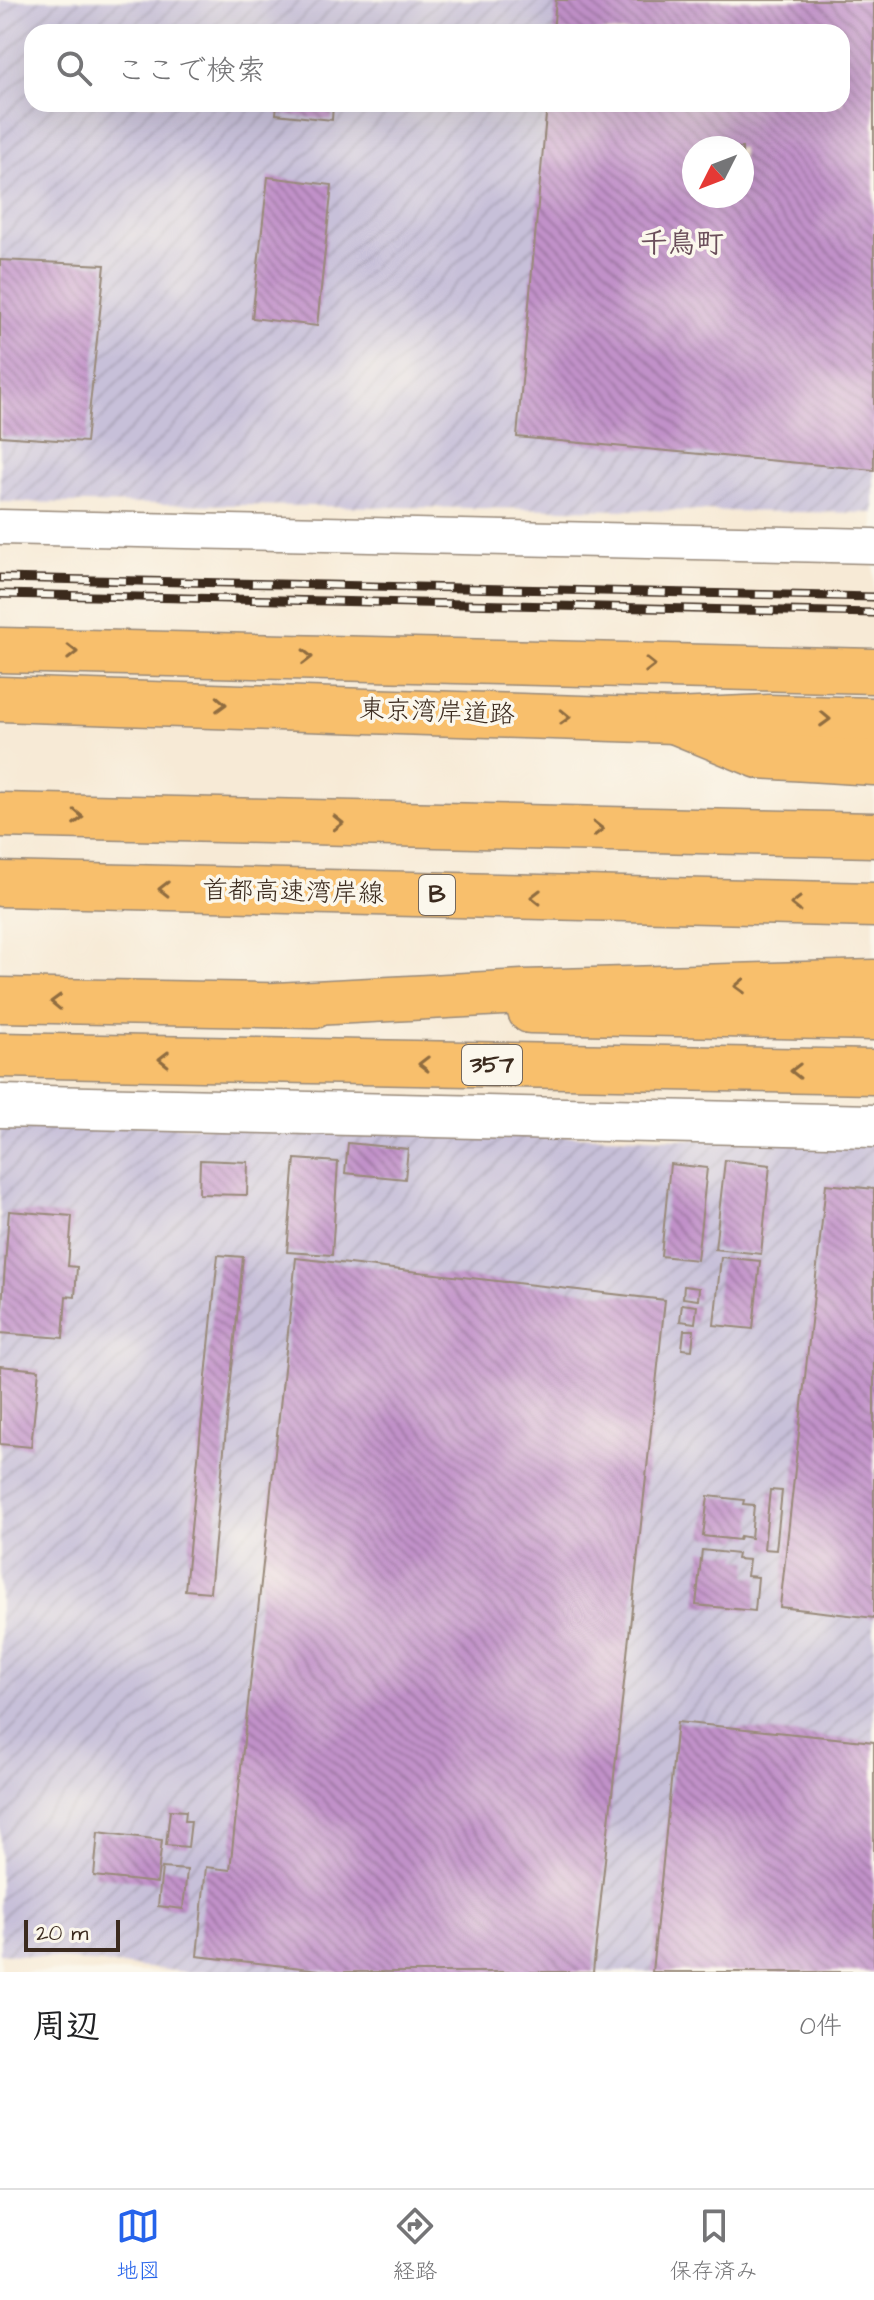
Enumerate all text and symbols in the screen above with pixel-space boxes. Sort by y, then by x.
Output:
search box [24,24,850,112]
icon: search [52,46,96,90]
text: ここで検索 [116,50,266,92]
north arrow [682,136,754,208]
district label: 千鳥町 [640,224,724,263]
one-way arrow [66,643,79,660]
one-way arrow [301,648,314,666]
one-way arrow [644,657,657,674]
street label: 東京湾岸道路 [358,691,516,733]
one-way arrow [215,696,228,713]
one-way arrow [559,709,572,726]
one-way arrow [819,710,832,727]
one-way arrow [72,809,85,826]
one-way arrow [332,814,345,832]
one-way arrow [592,820,605,837]
street label: 首都高速湾岸線 [202,872,384,912]
road number: B [419,875,455,915]
one-way arrow [157,880,170,897]
one-way arrow [529,889,542,906]
one-way arrow [789,895,802,912]
one-way arrow [733,977,746,994]
one-way arrow [49,993,62,1010]
road number: 357 [462,1045,522,1085]
one-way arrow [157,1050,170,1068]
one-way arrow [417,1055,430,1072]
one-way arrow [789,1062,802,1079]
scale bar [24,1916,120,1952]
text: 20 m [36,1918,88,1949]
text: 周辺 [32,2003,100,2051]
text: 0件 [800,2008,842,2044]
tab: 地図 [116,2204,160,2287]
tab: 経路 [393,2204,437,2287]
tab: 保存済み [670,2204,758,2287]

